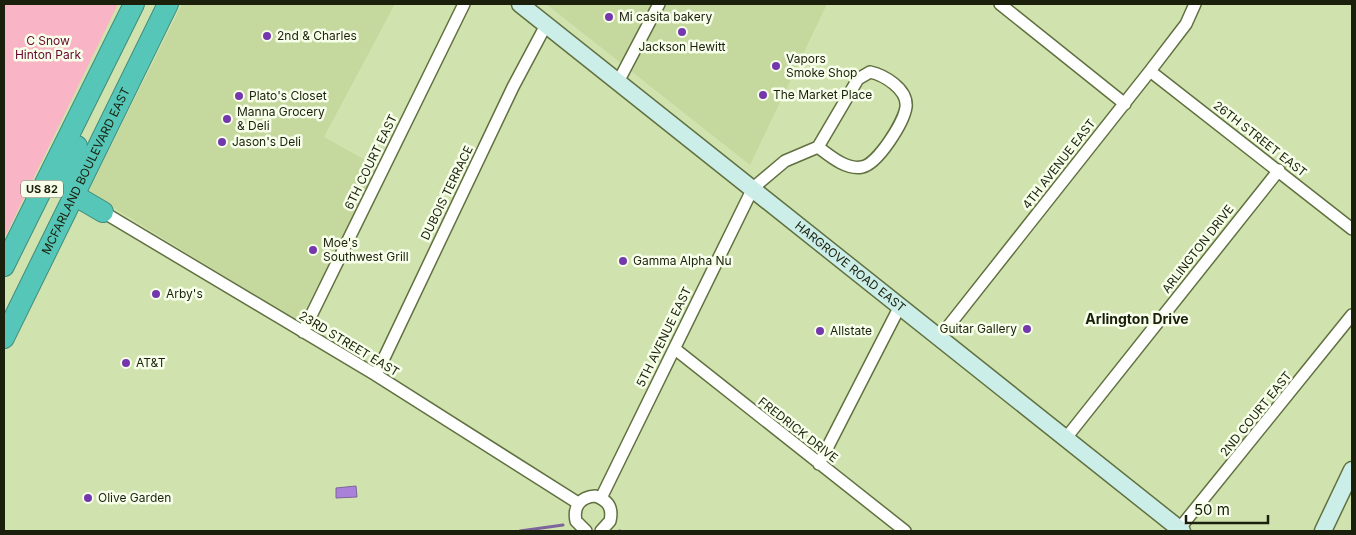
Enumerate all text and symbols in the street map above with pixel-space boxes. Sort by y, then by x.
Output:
place label: Mi casita bakery [619,9,712,24]
marker: Mi casita bakery [603,11,615,23]
marker: Jackson Hewitt [676,26,688,38]
place label: 2nd & Charles [277,28,357,43]
marker: 2nd & Charles [261,30,273,42]
park label: C Snow Hinton Park [15,33,81,62]
place label: Jackson Hewitt [638,39,726,54]
place label: Vapors Smoke Shop [786,51,857,80]
marker: Vapors Smoke Shop [770,60,782,72]
street label: MCFARLAND BOULEVARD EAST [38,85,133,257]
place label: The Market Place [773,87,872,102]
place label: Plato's Closet [249,88,327,103]
marker: The Market Place [757,89,769,101]
marker: Plato's Closet [233,90,245,102]
street label: 26TH STREET EAST [1211,97,1310,180]
place label: Manna Grocery & Deli [237,104,325,133]
street label: 6TH COURT EAST [341,111,400,212]
marker: Manna Grocery & Deli [221,113,233,125]
street label: 4TH AVENUE EAST [1019,115,1099,212]
place label: Jason's Deli [232,134,301,149]
marker: Jason's Deli [216,136,228,148]
street label: DUBOIS TERRACE [417,143,476,242]
road number: US 82 [21,180,63,198]
street label: ARLINGTON DRIVE [1159,202,1237,296]
street label: HARGROVE ROAD EAST [792,218,909,315]
place label: Moe's Southwest Grill [323,235,409,264]
marker: Moe's Southwest Grill [307,244,319,256]
place label: Gamma Alpha Nu [633,253,732,268]
marker: Gamma Alpha Nu [617,255,629,267]
street label: 5TH AVENUE EAST [633,284,694,389]
place label: Arby's [166,286,203,301]
marker: Arby's [150,288,162,300]
street label: 23RD STREET EAST [296,308,402,380]
district label: Arlington Drive [1085,310,1189,327]
place label: Guitar Gallery [939,321,1017,336]
place label: Allstate [830,323,872,338]
marker: Guitar Gallery [1021,323,1033,335]
marker: Allstate [814,325,826,337]
place label: AT&T [136,355,166,370]
marker: AT&T [120,357,132,369]
street label: 2ND COURT EAST [1217,368,1295,459]
street label: FREDRICK DRIVE [755,394,841,465]
place label: Olive Garden [98,490,171,505]
marker: Olive Garden [82,492,94,504]
scale bar [1186,492,1268,524]
text: 50 m [1194,500,1230,519]

